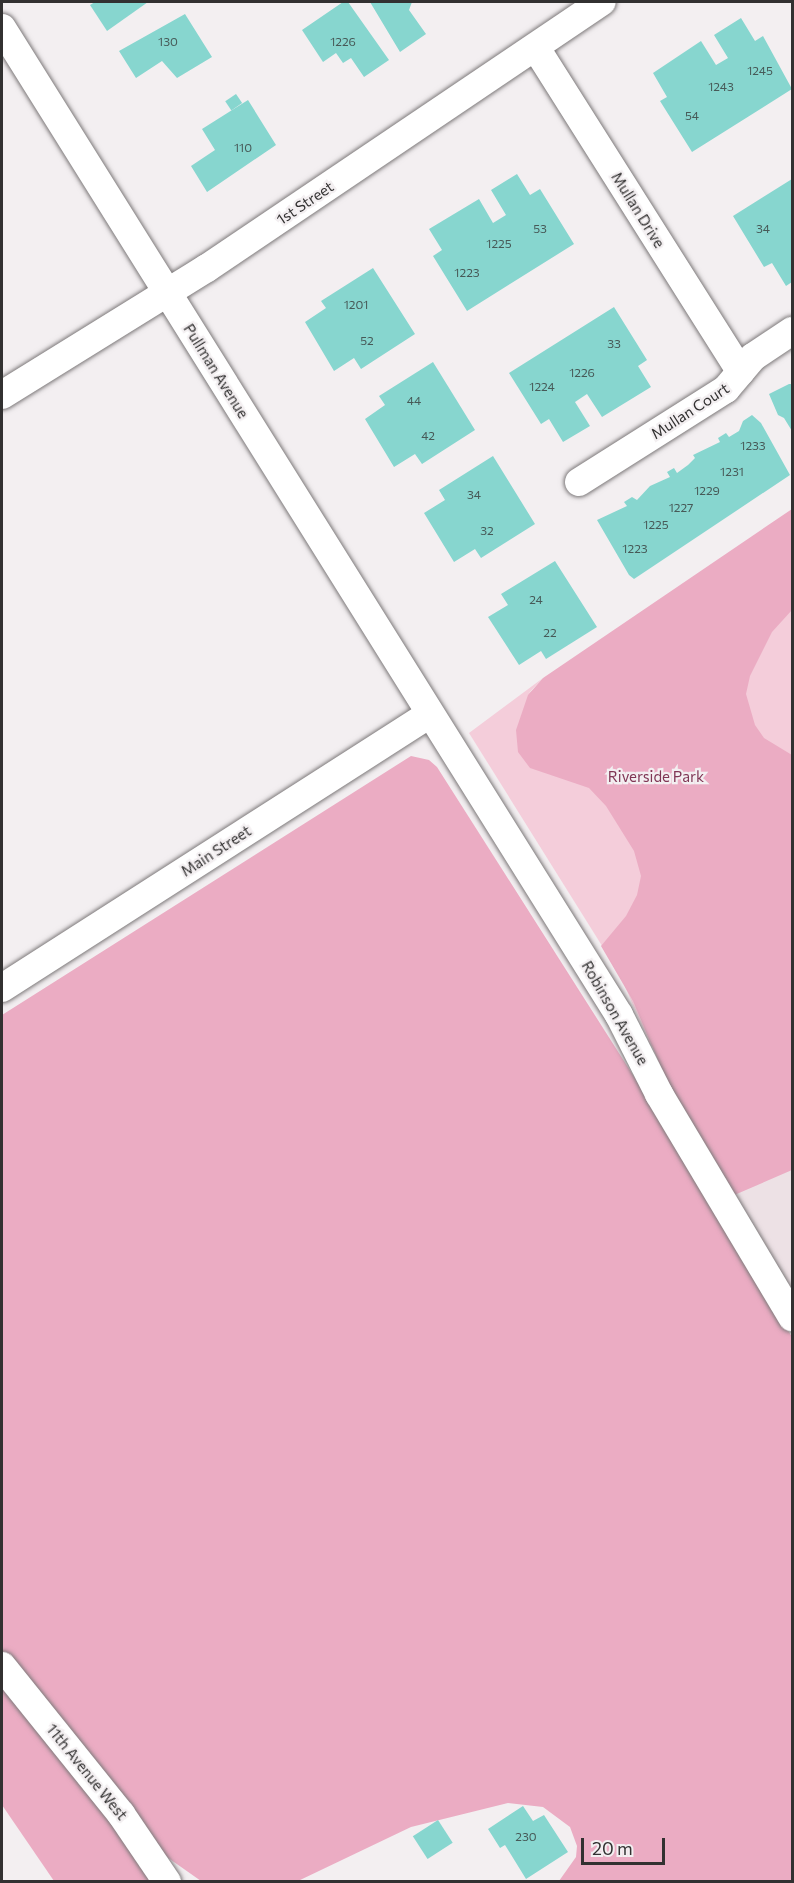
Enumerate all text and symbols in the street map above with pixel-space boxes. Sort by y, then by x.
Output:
house number: 130 [158,35,178,49]
house number: 1226 [330,35,356,49]
house number: 1245 [747,64,773,78]
house number: 1243 [708,80,734,94]
house number: 54 [685,109,699,123]
house number: 110 [234,141,252,155]
street label: Mullan Drive [608,169,668,251]
street label: 1st Street [273,177,337,229]
house number: 53 [533,222,547,236]
house number: 34 [756,222,770,236]
house number: 1225 [486,237,512,251]
house number: 1223 [454,266,480,280]
house number: 1201 [344,298,368,312]
street label: Pullman Avenue [180,321,252,421]
house number: 52 [360,334,374,348]
house number: 33 [607,337,621,351]
house number: 1226 [569,366,595,380]
street label: Mullan Court [648,379,732,443]
house number: 1224 [529,380,555,394]
house number: 44 [407,394,421,408]
house number: 42 [421,429,435,443]
house number: 1233 [740,439,766,453]
house number: 1231 [720,465,744,479]
house number: 1229 [694,484,720,498]
house number: 34 [467,488,481,502]
house number: 1227 [669,501,693,515]
house number: 1225 [643,518,669,532]
house number: 32 [480,524,494,538]
house number: 1223 [622,542,648,556]
house number: 24 [529,593,543,607]
house number: 22 [543,626,557,640]
park label: Riverside Park [608,768,704,786]
street label: Main Street [178,822,254,880]
street label: Robinson Avenue [578,958,652,1068]
street label: 11th Avenue West [43,1720,131,1824]
scale bar [584,1826,668,1864]
house number: 230 [515,1830,537,1844]
text: 20 m [592,1837,633,1859]

